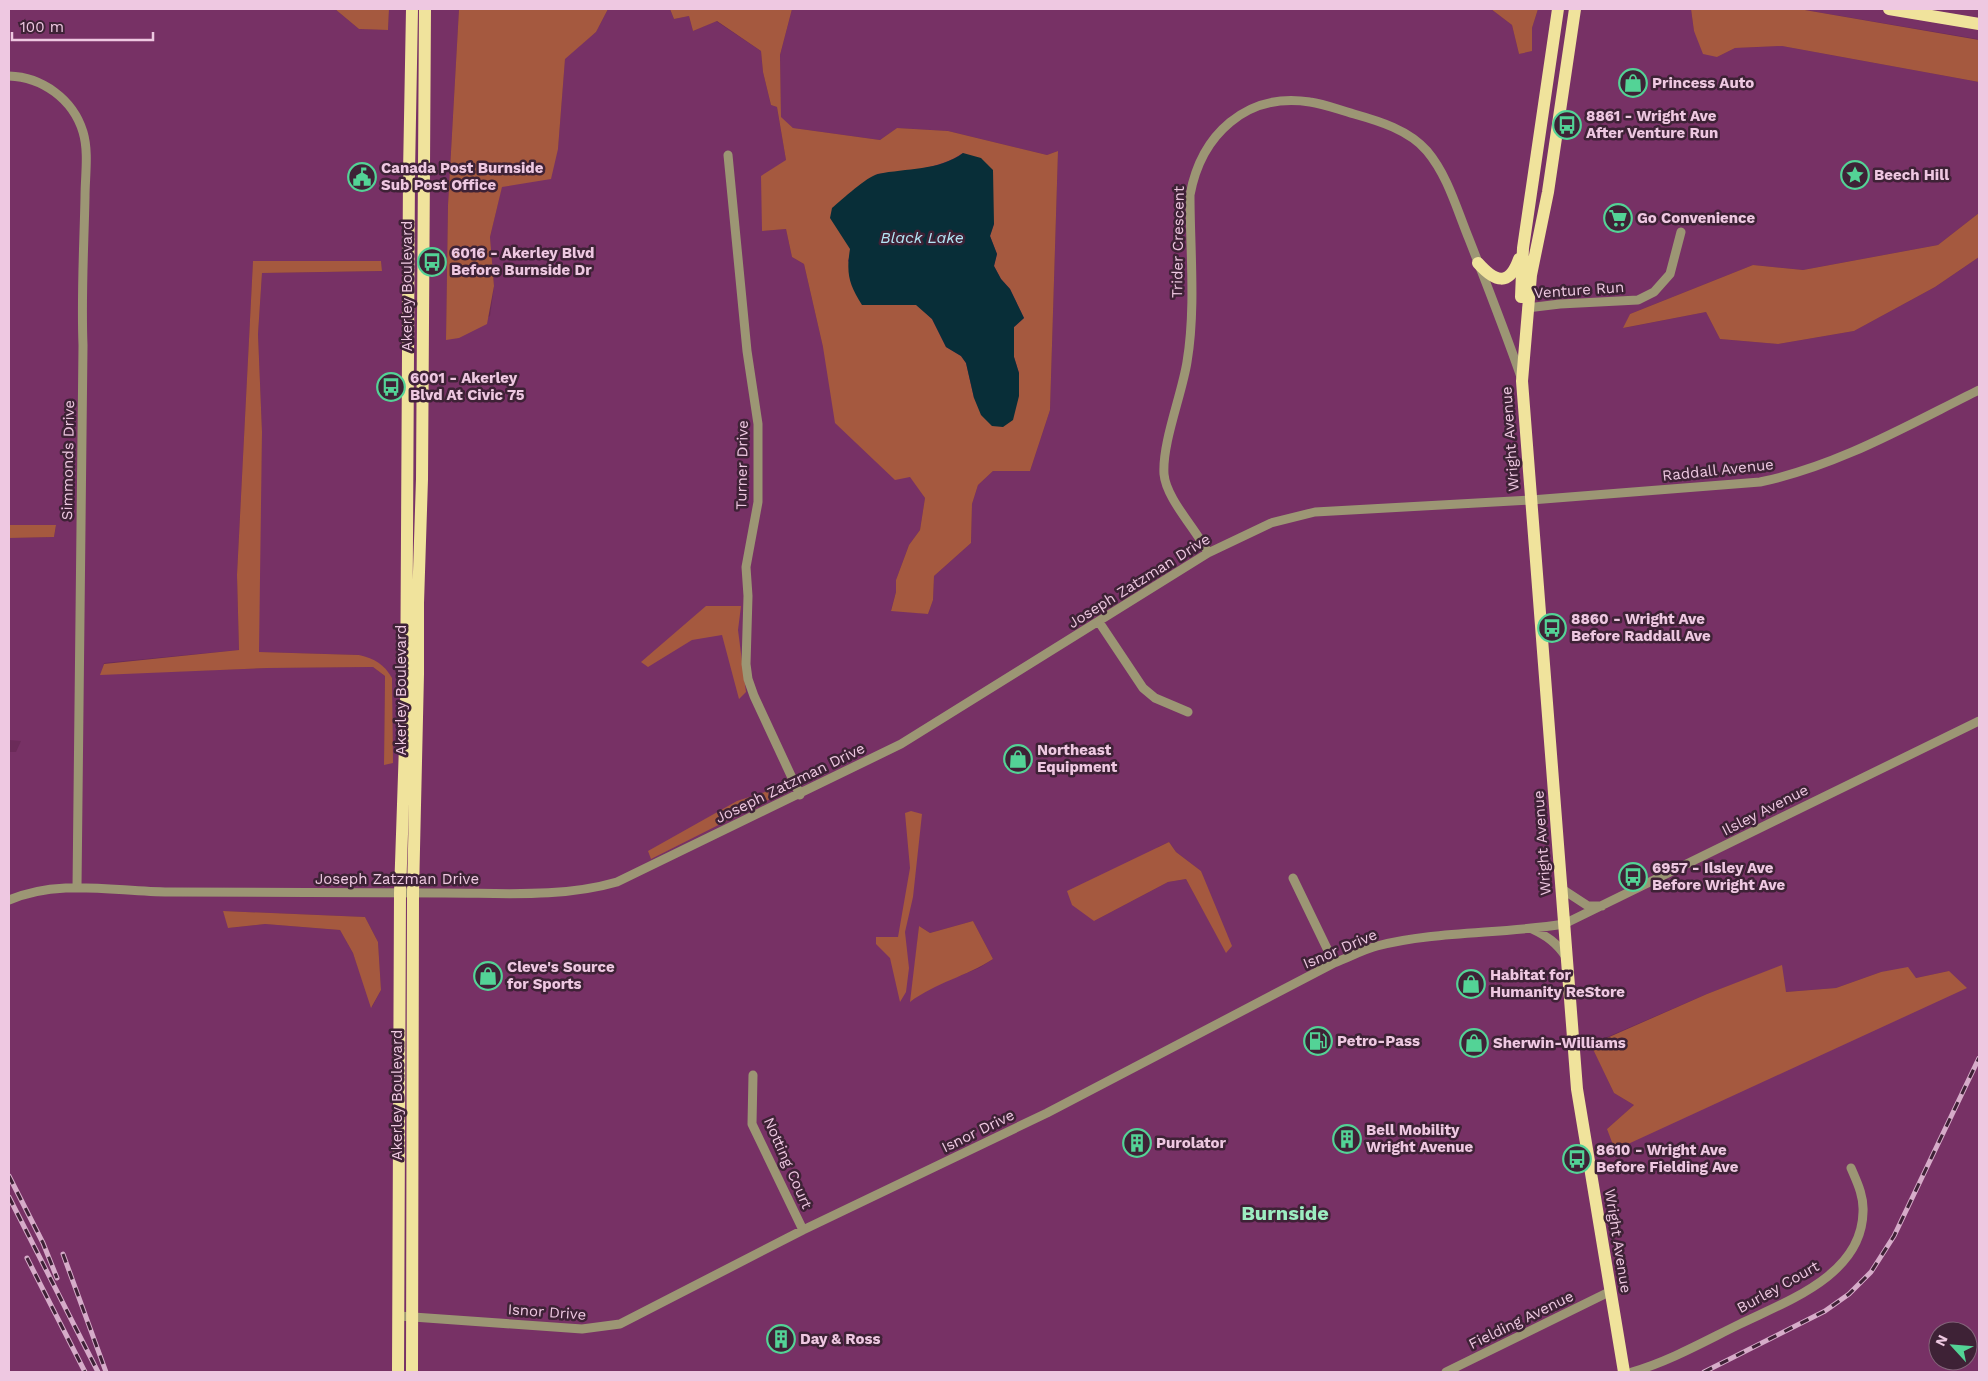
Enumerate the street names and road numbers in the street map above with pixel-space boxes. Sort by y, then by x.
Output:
street label: Trider Crescent [1168,185,1188,298]
street label: Akerley Boulevard [398,221,416,351]
street label: Venture Run [1533,278,1625,302]
street label: Wright Avenue [1497,386,1523,492]
street label: Simmonds Drive [58,400,78,520]
street label: Turner Drive [732,420,752,510]
street label: Raddall Avenue [1661,455,1775,485]
street label: Joseph Zatzman Drive [1065,530,1213,632]
street label: Akerley Boulevard [392,625,410,755]
street label: Joseph Zatzman Drive [712,739,868,827]
street label: Ilsley Avenue [1719,780,1811,840]
street label: Wright Avenue [1529,790,1555,896]
street label: Joseph Zatzman Drive [315,870,479,888]
street label: Isnor Drive [1300,925,1380,973]
street label: Akerley Boulevard [388,1030,406,1160]
street label: Isnor Drive [939,1106,1017,1156]
street label: Notting Court [760,1114,816,1212]
street label: Wright Avenue [1601,1188,1635,1294]
street label: Burley Court [1734,1257,1823,1317]
street label: Fielding Avenue [1466,1287,1576,1353]
street label: Isnor Drive [507,1300,587,1324]

